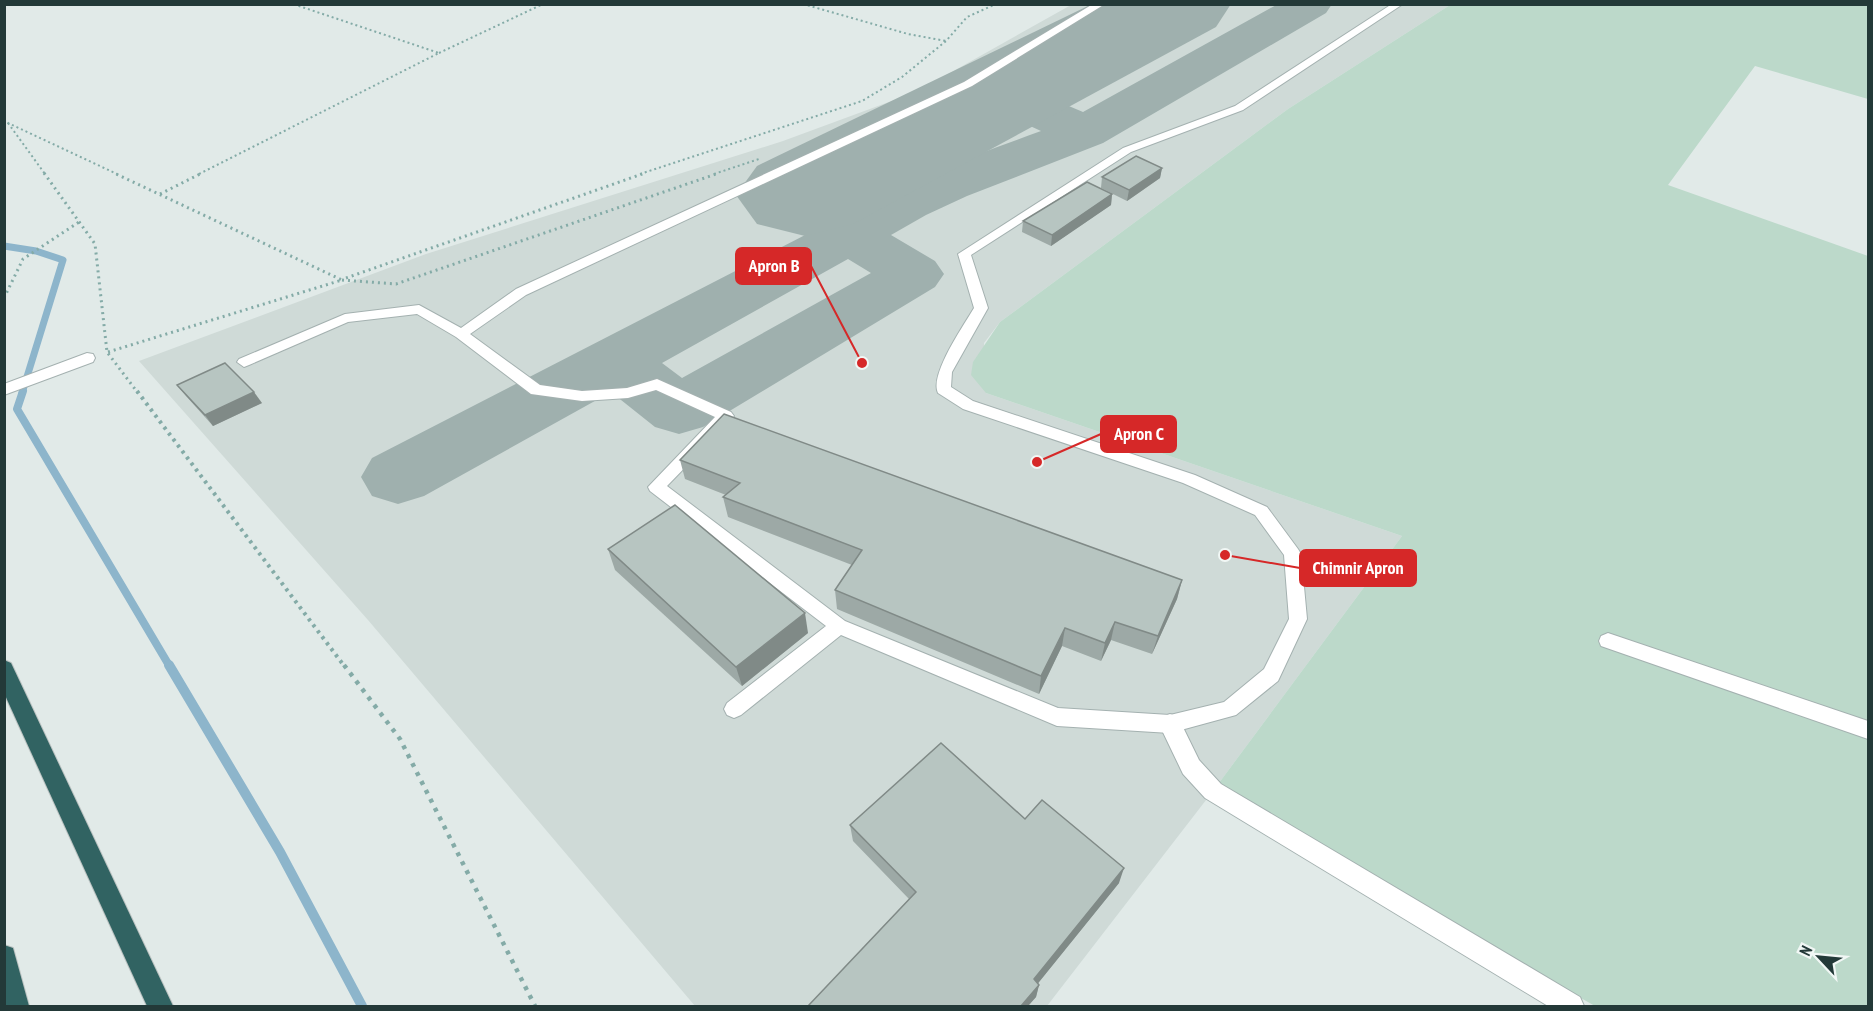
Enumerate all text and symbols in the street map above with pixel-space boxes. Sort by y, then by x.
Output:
callout: Apron B [736,248,811,284]
text: Apron B [748,254,800,277]
callout: Apron C [1101,416,1176,452]
text: Apron C [1113,422,1164,445]
callout: Chimnir Apron [1300,550,1416,586]
text: Chimnir Apron [1312,556,1404,579]
north arrow [1789,927,1849,987]
text: N [1795,942,1816,959]

